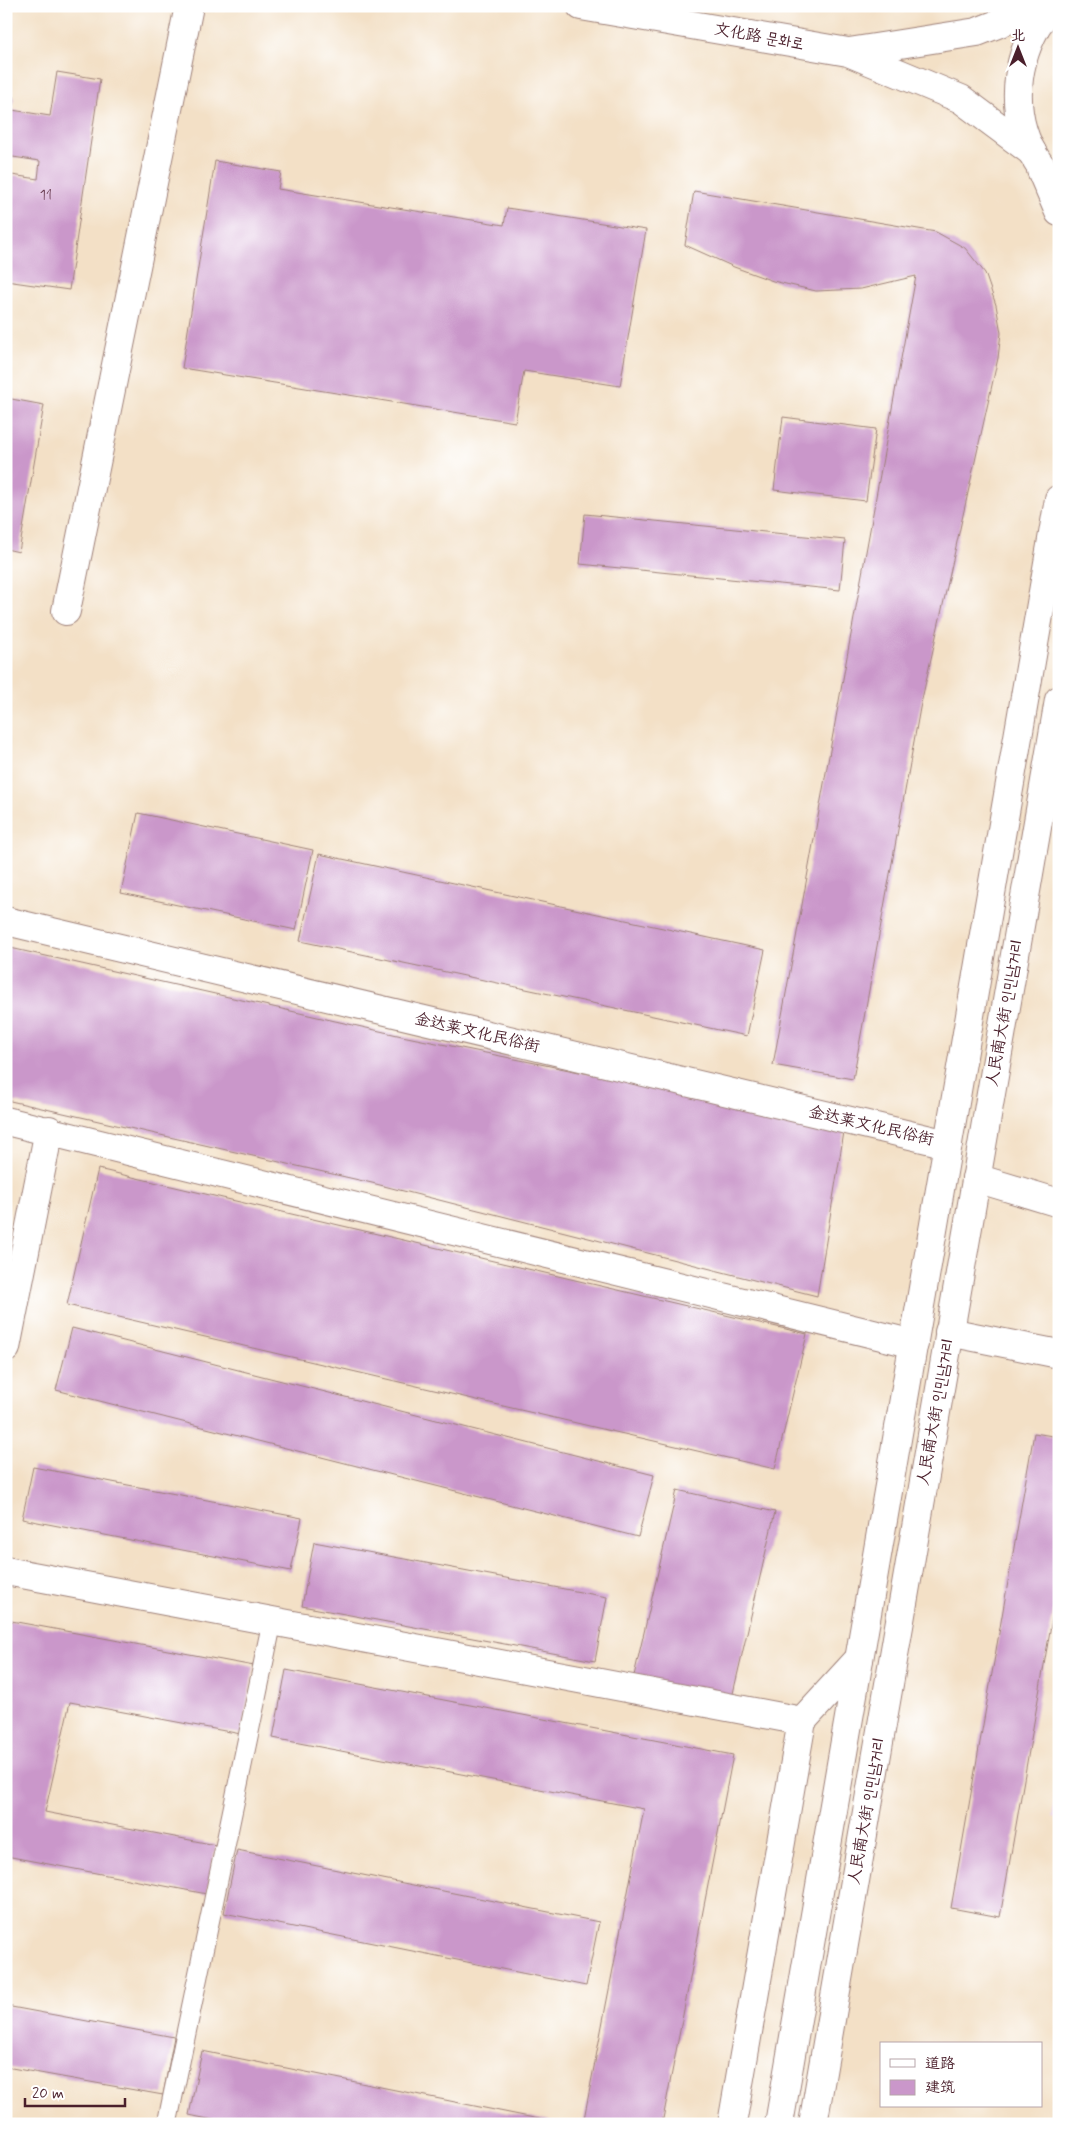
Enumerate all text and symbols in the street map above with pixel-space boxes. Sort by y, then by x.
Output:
street label: 文化路 문화로 [712,19,806,55]
north arrow [992,22,1042,72]
text: 北 [1011,27,1025,45]
house number: 11 [40,186,52,204]
street label: 人民南大街 인민남거리 [982,938,1028,1088]
street label: 金达莱文化民俗街 [412,1008,542,1058]
street label: 金达莱文化民俗街 [806,1101,936,1151]
street label: 人民南大街 인민남거리 [913,1337,959,1487]
street label: 人民南大街 인민남거리 [844,1736,890,1886]
legend [880,2042,1042,2108]
text: 道路 [925,2054,955,2074]
scale bar [25,2075,125,2107]
text: 建筑 [925,2078,955,2098]
text: 20 m [32,2084,64,2104]

